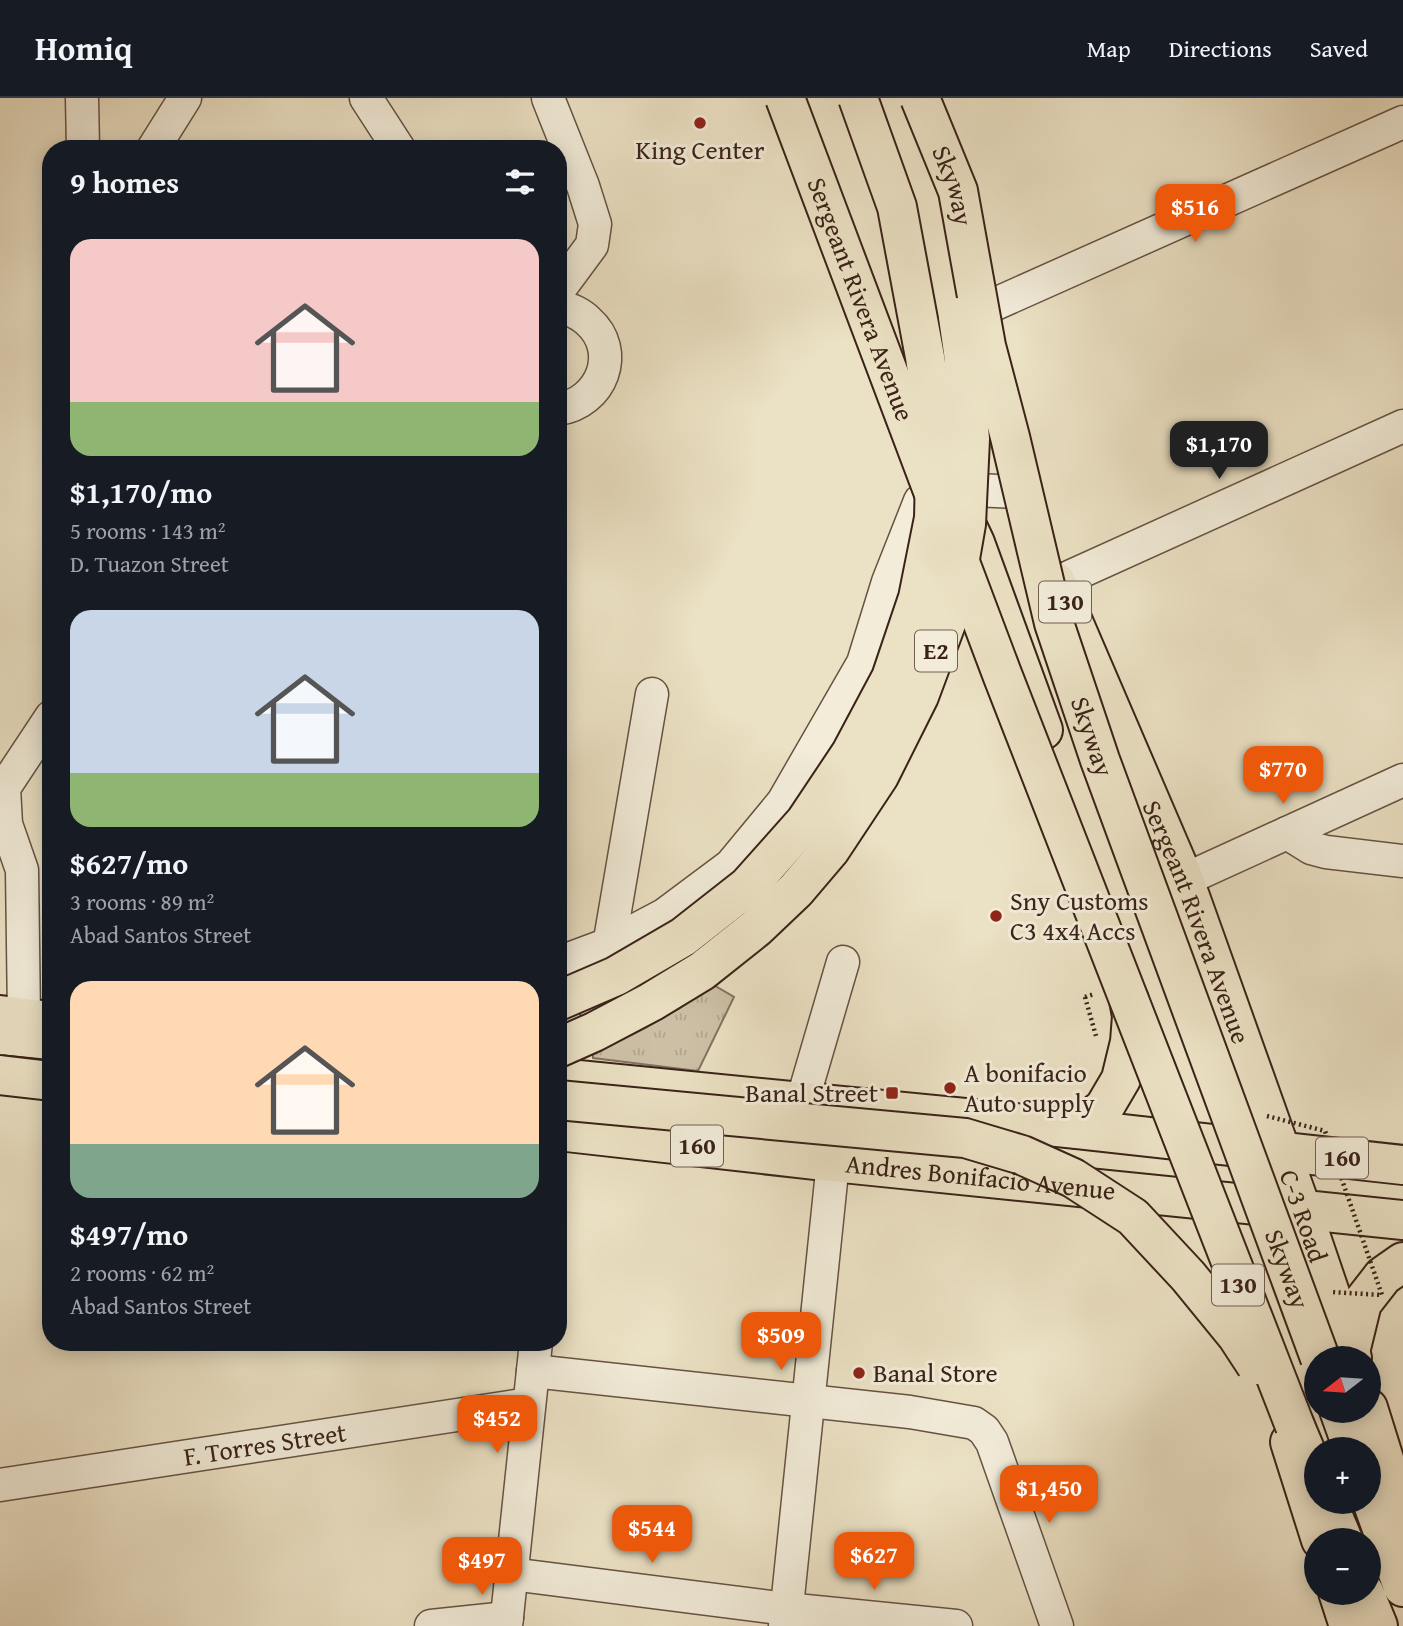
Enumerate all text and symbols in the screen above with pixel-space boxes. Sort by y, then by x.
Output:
text: Homiq [35,24,132,72]
text: Map [1087,31,1131,66]
text: Directions [1169,31,1272,66]
text: Saved [1310,31,1368,66]
marker: King Center [692,115,708,131]
place label: King Center [636,130,765,169]
street label: Skyway [922,139,984,229]
text: 9 homes [70,160,179,204]
icon: filters [501,163,539,201]
street label: Sergeant Rivera Avenue [798,172,925,427]
pin: $516 [1154,184,1236,244]
text: $516 [1171,190,1219,223]
icon: home [242,285,368,411]
pin: $1,170 [1162,422,1276,481]
text: $1,170 [1186,427,1252,460]
text: $1,170/mo [70,470,212,514]
text: 5 rooms · 143 m² [70,514,225,547]
text: D. Tuazon Street [70,547,229,580]
road number: 130 [1039,582,1091,622]
road number: E2 [915,630,957,672]
icon: home [242,656,368,782]
street label: Skyway [1061,691,1124,782]
pin: $770 [1242,746,1324,806]
text: $770 [1259,752,1307,785]
street label: Sergeant Rivera Avenue [1133,794,1261,1049]
text: $627/mo [70,841,188,885]
place label: Sny Customs C3 4x4 Accs [1010,881,1149,950]
text: 3 rooms · 89 m² [70,885,214,918]
marker: Sny Customs C3 4x4 Accs [988,908,1004,924]
text: Abad Santos Street [70,918,251,951]
icon: home [242,1027,368,1153]
place label: A bonifacio Auto supply [964,1053,1095,1122]
place label: Banal Street [745,1073,878,1112]
marker: A bonifacio Auto supply [942,1080,958,1096]
marker: Banal Street [884,1085,900,1101]
road number: 160 [671,1126,723,1166]
road number: 160 [1316,1138,1368,1178]
street label: Andres Bonifacio Avenue [844,1143,1117,1210]
street label: C-3 Road [1270,1164,1338,1268]
text: $497/mo [70,1212,188,1256]
street label: Skyway [1255,1223,1320,1314]
text: 2 rooms · 62 m² [70,1256,214,1289]
road number: 130 [1212,1265,1264,1306]
text: Abad Santos Street [70,1289,251,1322]
pin: $509 [740,1312,822,1372]
text: $509 [757,1318,805,1351]
north arrow [1304,1346,1381,1423]
map controls [1304,1346,1381,1605]
place label: Banal Store [873,1353,998,1392]
marker: Banal Store [851,1365,867,1381]
pin: $452 [456,1396,538,1455]
text: $452 [473,1401,521,1434]
street label: F. Torres Street [181,1412,349,1476]
button: + [1304,1437,1381,1514]
pin: $1,450 [992,1466,1106,1525]
text: $1,450 [1016,1471,1082,1504]
pin: $544 [611,1506,693,1565]
text: $544 [628,1511,676,1544]
button: − [1304,1528,1381,1605]
pin: $627 [833,1532,915,1592]
pin: $497 [441,1538,523,1597]
text: $627 [850,1538,898,1571]
text: $497 [458,1543,506,1576]

